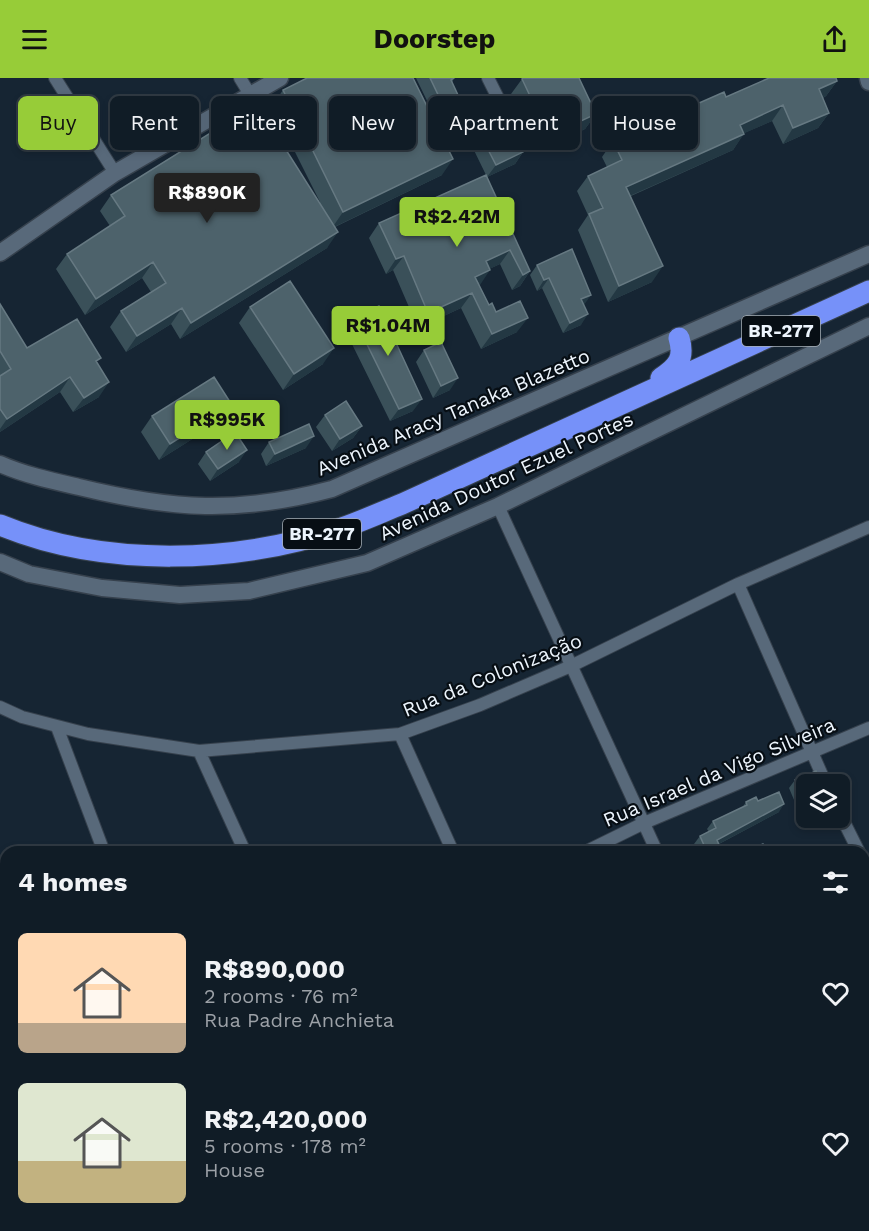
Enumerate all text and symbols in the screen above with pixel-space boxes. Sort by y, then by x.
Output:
icon: menu [18,23,51,56]
text: Doorstep [374,23,495,55]
icon: share [818,23,851,56]
chip: Buy [18,96,98,150]
chip: Rent [110,96,199,150]
chip: Filters [211,96,317,150]
chip: New [329,96,416,150]
chip: Apartment [428,96,580,150]
chip: House [592,96,698,150]
pin: R$890K [158,173,256,224]
text: R$890K [168,180,246,204]
pin: R$2.42M [402,197,512,248]
text: R$2.42M [413,204,501,228]
pin: R$1.04M [333,306,443,357]
text: R$1.04M [346,313,430,337]
road number: BR-277 [742,316,820,346]
street label: Avenida Aracy Tanaka Blazetto [313,343,593,481]
pin: R$995K [178,400,276,451]
street label: Avenida Doutor Ezuel Portes [375,406,637,546]
text: R$995K [189,407,265,431]
road number: BR-277 [283,519,361,549]
street label: Rua da Colonização [399,628,585,722]
street label: Rua Israel da Vigo Silveira [599,712,839,832]
map controls [796,774,850,828]
button: layers [796,774,850,828]
icon: filters [819,866,852,899]
text: 4 homes [18,867,127,897]
text: R$890,000 [204,954,345,984]
icon: home [66,957,138,1029]
icon: heart [819,977,852,1010]
text: 2 rooms · 76 m² [204,984,357,1008]
text: Rua Padre Anchieta [204,1008,394,1032]
text: R$2,420,000 [204,1104,368,1134]
icon: home [66,1107,138,1179]
icon: heart [819,1127,852,1160]
text: 5 rooms · 178 m² [204,1134,366,1158]
text: House [204,1158,265,1182]

